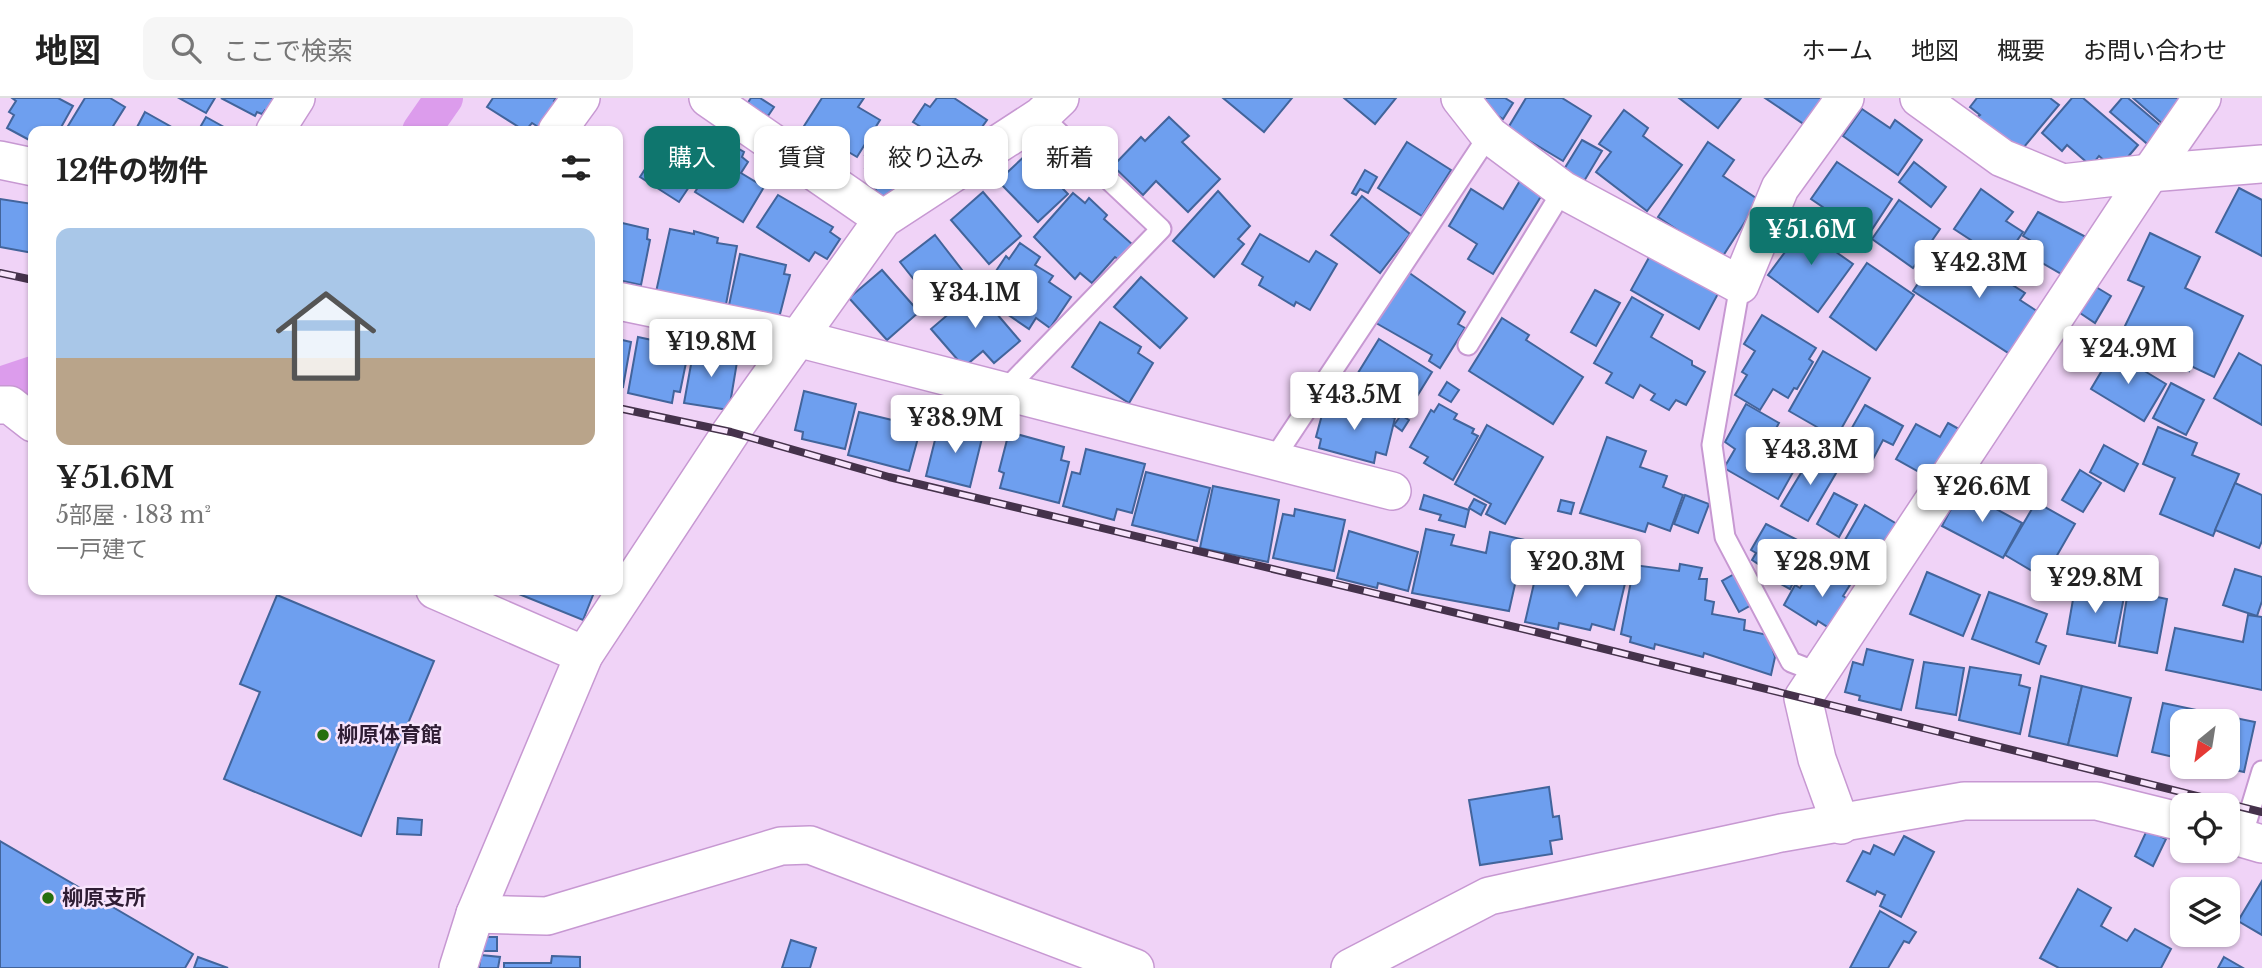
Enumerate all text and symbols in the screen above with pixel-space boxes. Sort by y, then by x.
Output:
search box [143,17,633,80]
icon: search [167,29,205,67]
text: 地図 [35,30,101,71]
text: ここで検索 [223,35,353,67]
text: ホーム [1802,36,1873,65]
text: 地図 [1911,36,1959,65]
text: 概要 [1997,36,2045,65]
text: お問い合わせ [2083,36,2227,65]
chip: 購入 [644,126,740,189]
chip: 賃貸 [754,126,850,189]
chip: 絞り込み [864,126,1008,189]
chip: 新着 [1022,126,1118,189]
icon: filters [557,149,595,187]
text: 12件の物件 [56,152,209,189]
pin: ¥51.6M [1754,208,1868,267]
text: ¥51.6M [1766,216,1856,244]
pin: ¥42.3M [1922,240,2036,300]
text: ¥42.3M [1931,249,2027,277]
pin: ¥34.1M [918,271,1032,330]
icon: home [263,273,389,399]
text: ¥34.1M [929,279,1021,307]
pin: ¥19.8M [654,320,768,379]
pin: ¥24.9M [2071,327,2185,386]
text: ¥19.8M [665,328,757,356]
text: ¥24.9M [2079,335,2177,363]
pin: ¥43.5M [1297,372,1411,432]
text: ¥43.5M [1306,381,1402,409]
pin: ¥38.9M [898,396,1012,455]
text: ¥38.9M [907,404,1003,432]
pin: ¥43.3M [1753,428,1867,487]
text: ¥43.3M [1762,436,1858,464]
text: ¥51.6M [56,459,174,496]
pin: ¥26.6M [1925,464,2039,524]
text: ¥26.6M [1933,473,2031,501]
text: 5部屋 · 183 m² [56,501,211,529]
text: 一戸建て [56,535,148,563]
pin: ¥20.3M [1519,540,1633,599]
pin: ¥28.9M [1765,540,1879,599]
text: ¥20.3M [1527,548,1625,576]
text: ¥28.9M [1774,548,1870,576]
pin: ¥29.8M [2038,556,2152,615]
text: ¥29.8M [2047,564,2143,592]
north arrow [2170,709,2240,779]
map controls [2170,709,2240,947]
place label: 柳原体育館 [337,722,442,748]
marker: 柳原体育館 [315,727,331,743]
button: locate [2170,793,2240,863]
button: layers [2170,877,2240,947]
place label: 柳原支所 [62,885,146,911]
marker: 柳原支所 [40,890,56,906]

